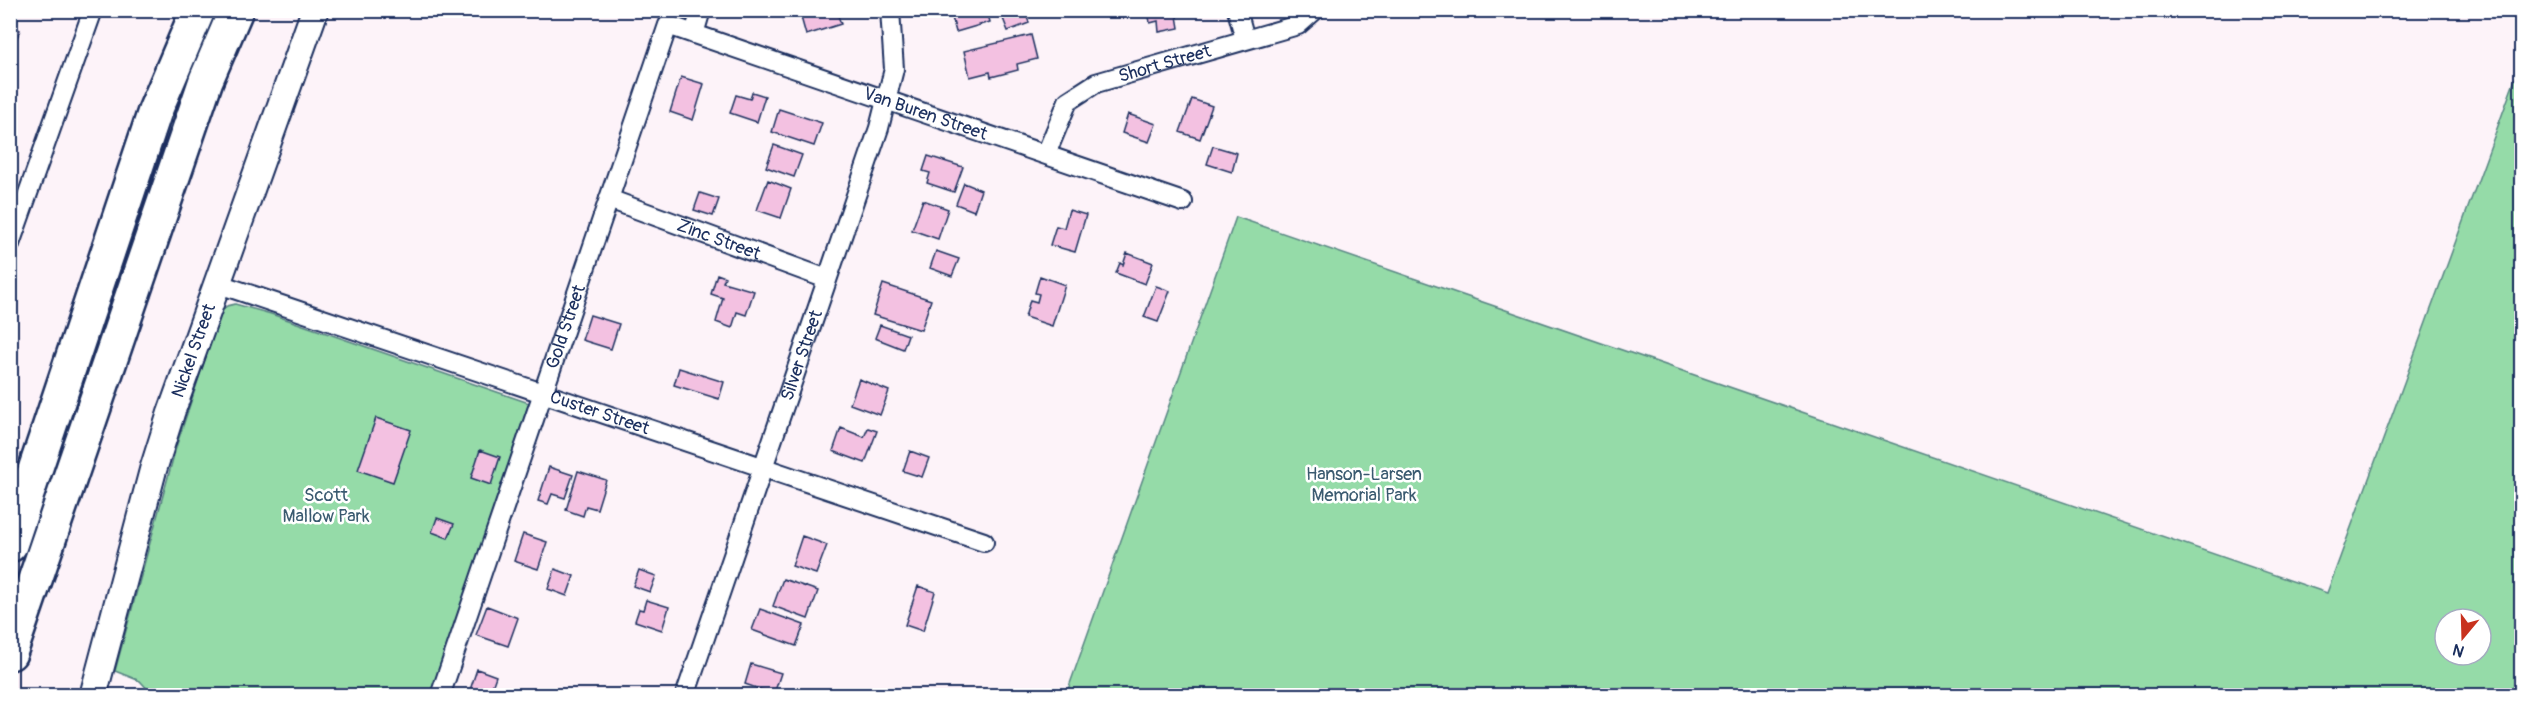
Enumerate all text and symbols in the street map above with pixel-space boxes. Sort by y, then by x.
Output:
street label: Short Street [1116,39,1214,88]
street label: Van Buren Street [860,82,991,146]
street label: Zinc Street [674,214,764,266]
street label: Gold Street [541,281,591,372]
street label: Nickel Street [166,300,221,401]
street label: Silver Street [776,306,828,404]
street label: Custer Street [547,385,653,441]
park label: Hanson-Larsen Memorial Park [1306,463,1422,507]
park label: Scott Mallow Park [283,484,370,528]
north arrow [2433,607,2493,667]
text: N [2450,639,2467,661]

